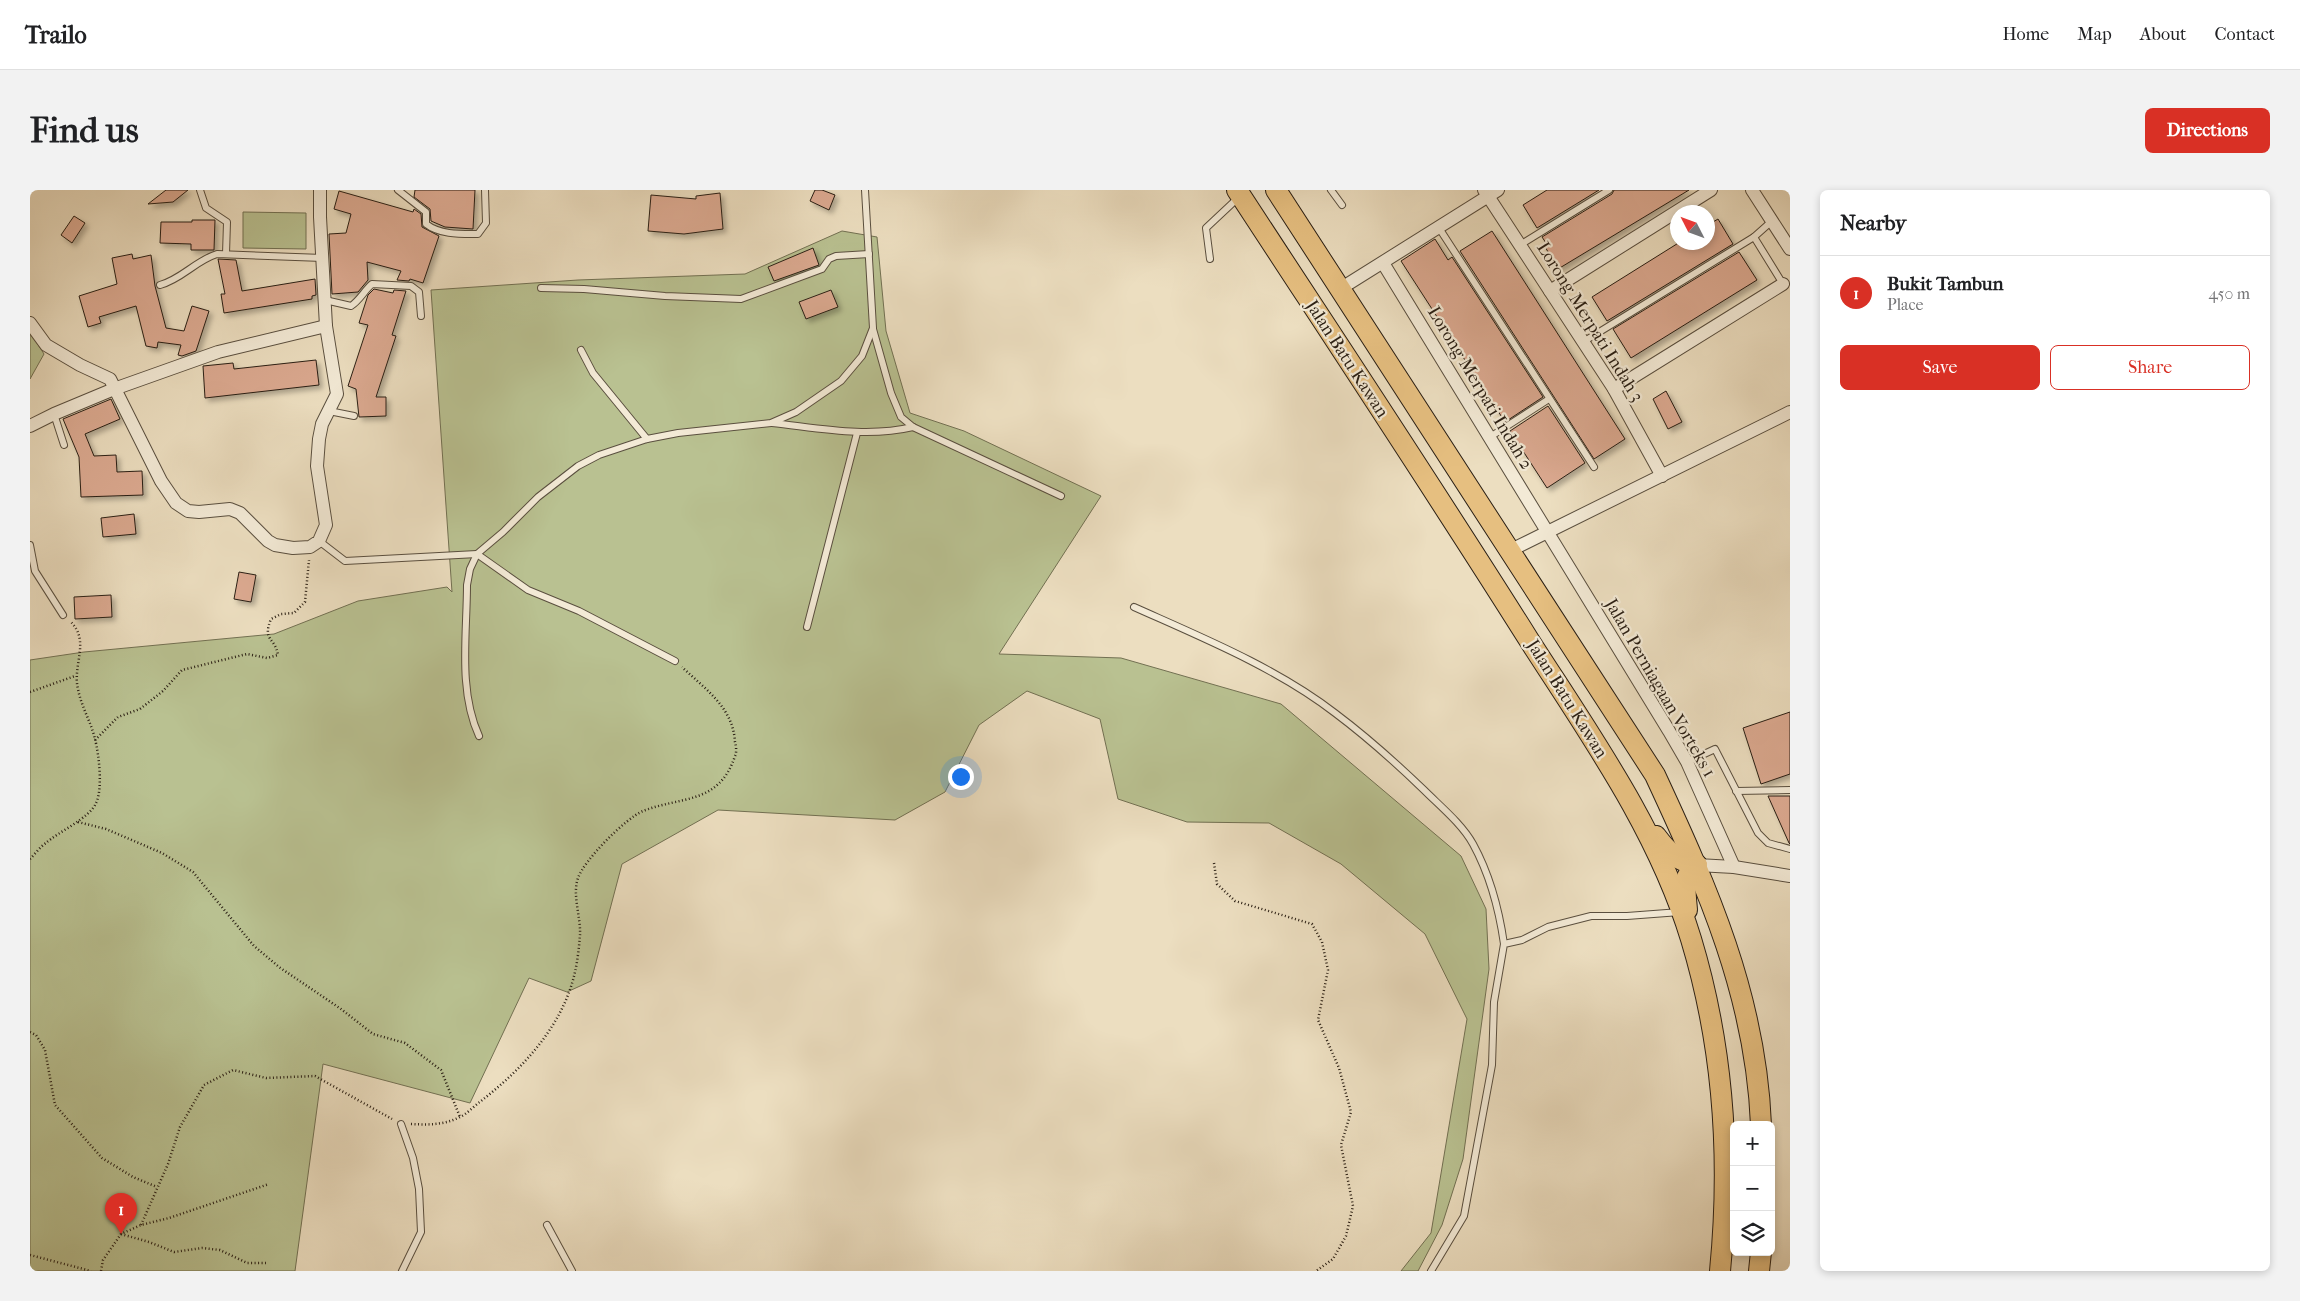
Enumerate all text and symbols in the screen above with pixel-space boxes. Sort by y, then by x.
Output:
text: Trailo [25,21,87,49]
text: Home [2002,24,2049,45]
text: Map [2077,24,2112,45]
text: About [2140,24,2186,45]
text: Contact [2214,24,2275,45]
button: Directions [2145,108,2270,153]
text: Find us [30,110,139,151]
north arrow [1670,205,1715,250]
text: Nearby [1840,211,1906,235]
street label: Lorong Merpati Indah 3 [1532,238,1648,406]
text: Bukit Tambun [1887,273,2004,295]
text: 1 [1853,284,1859,303]
text: 450 m [2209,284,2250,303]
street label: Jalan Batu Kawan [1300,295,1393,422]
text: Place [1887,295,1923,314]
street label: Lorong Merpati Indah 2 [1423,303,1537,473]
button: Save [1840,345,2040,390]
button: Share [2050,345,2250,390]
street label: Jalan Perniagaan Vorteks 1 [1599,593,1720,781]
street label: Jalan Batu Kawan [1521,634,1612,763]
your location [948,764,974,790]
map controls [1730,1121,1775,1256]
button: + [1730,1121,1775,1166]
button: − [1730,1166,1775,1211]
pin: 1 [105,1193,137,1234]
button: layers [1730,1211,1775,1256]

